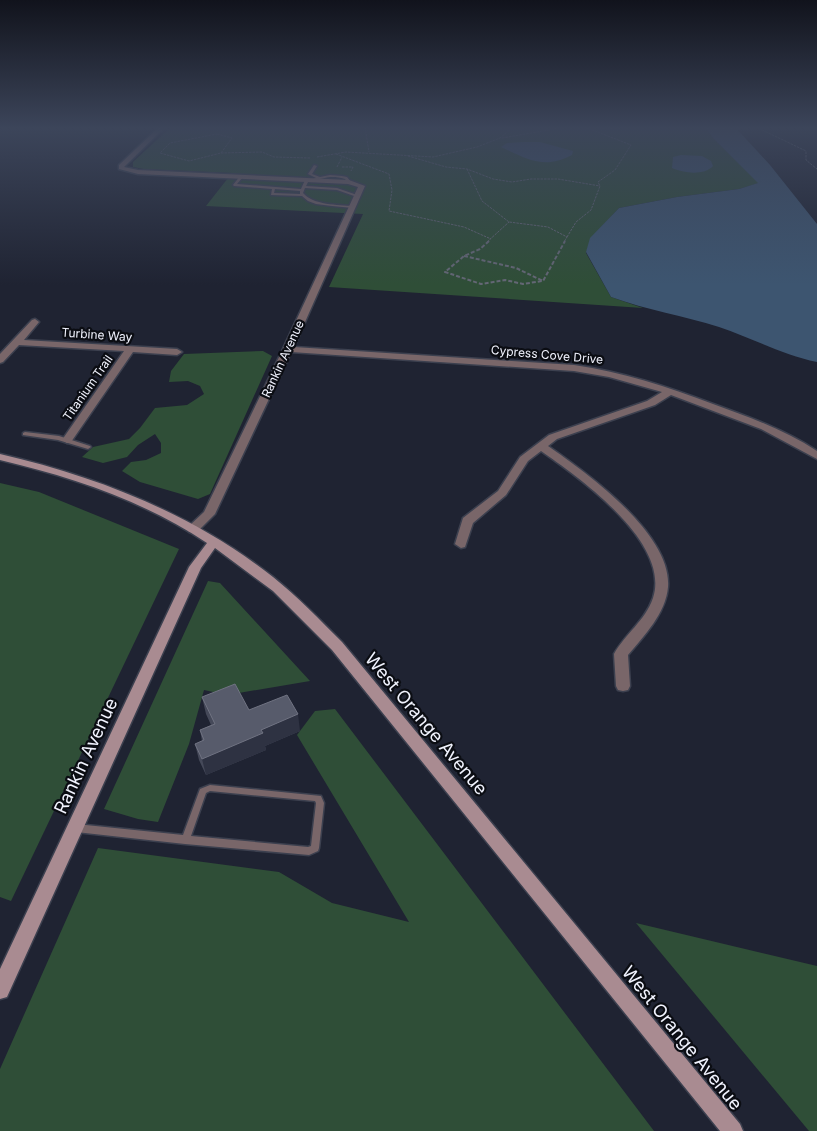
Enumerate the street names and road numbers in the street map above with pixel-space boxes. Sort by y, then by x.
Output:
street label: Rankin Avenue [258,318,307,400]
street label: Turbine Way [61,325,133,344]
street label: Cypress Cove Drive [490,342,604,367]
street label: Titanium Trail [60,352,116,423]
street label: West Orange Avenue [361,648,492,799]
street label: Rankin Avenue [50,695,122,817]
street label: West Orange Avenue [618,962,747,1114]

